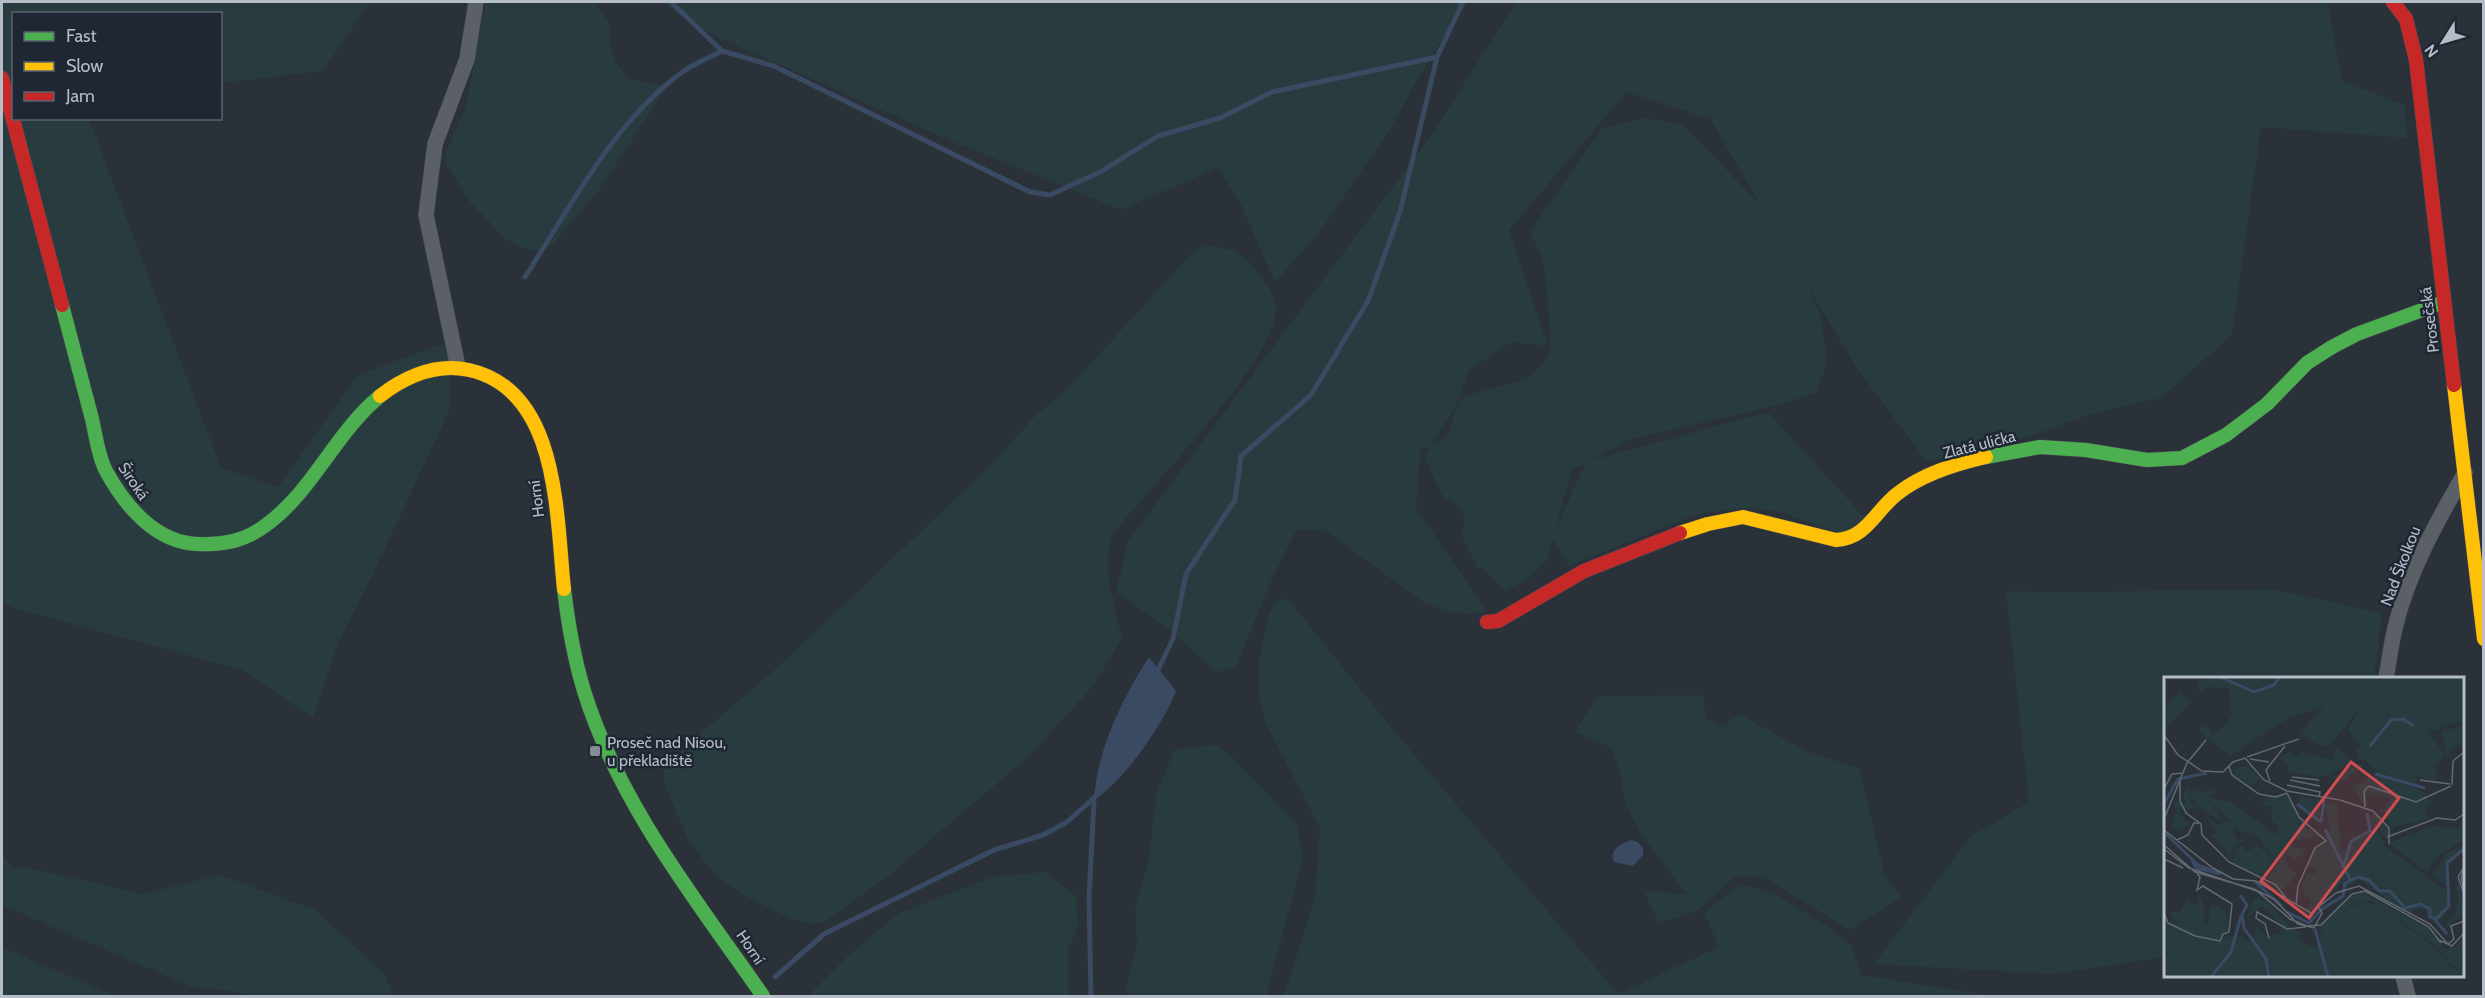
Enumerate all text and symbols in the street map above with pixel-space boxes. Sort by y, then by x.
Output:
legend [12,12,222,120]
north arrow [2413,12,2473,72]
text: Fast [66,25,97,47]
text: N [2420,40,2442,61]
text: Slow [66,55,103,77]
text: Jam [65,85,95,107]
street label: Prosečská [2416,286,2443,354]
street label: Zlatá ulička [1941,426,2018,463]
street label: Široká [114,459,153,504]
street label: Horní [525,479,548,519]
street label: Nad Školkou [2377,524,2424,609]
inset map [2164,677,2464,977]
place label: Proseč nad Nisou, u překladiště [607,733,726,770]
marker: Proseč nad Nisou, u překladiště [588,744,602,758]
street label: Horní [732,927,769,969]

